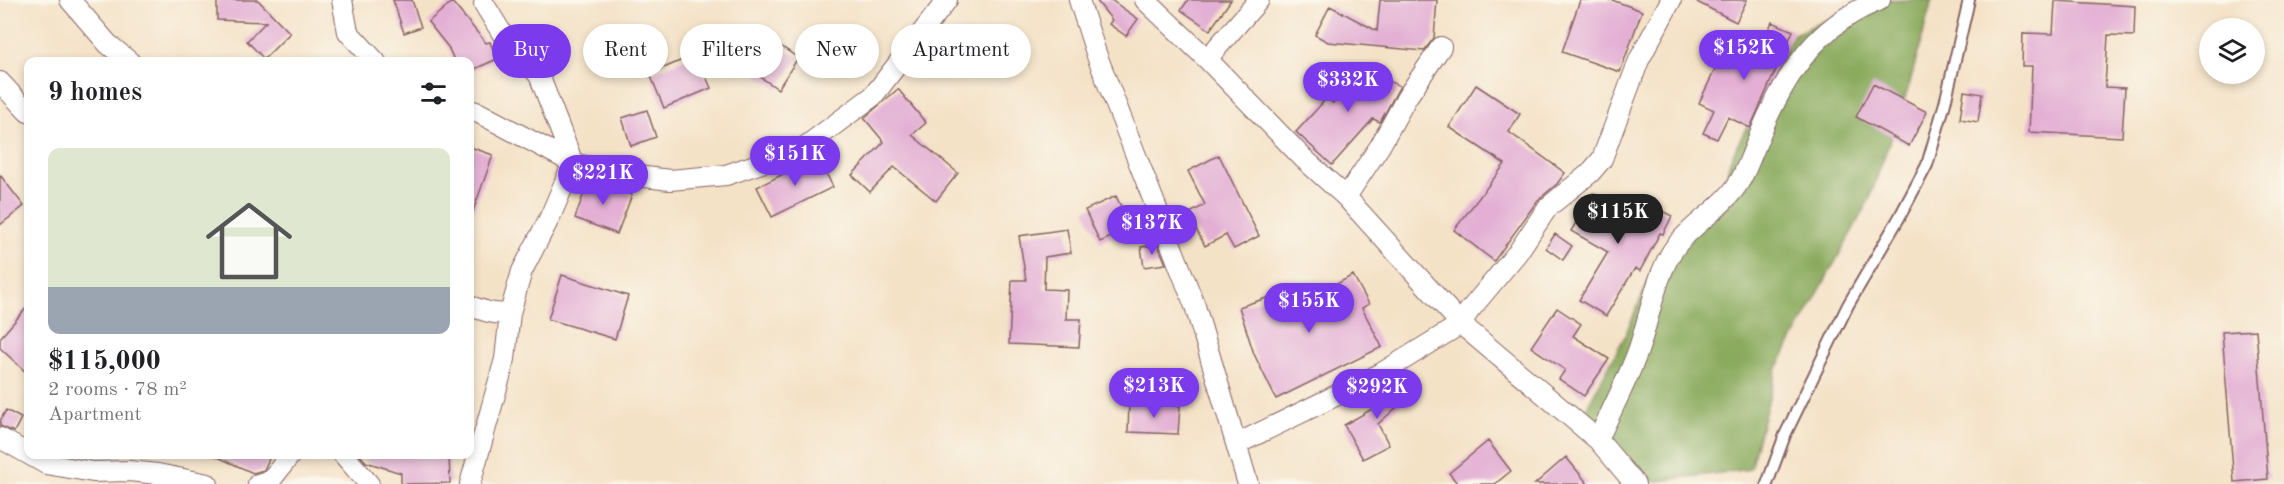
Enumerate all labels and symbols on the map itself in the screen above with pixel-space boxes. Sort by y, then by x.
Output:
pin: $152K [1702,30,1786,81]
pin: $332K [1306,62,1390,113]
pin: $151K [753,136,837,187]
pin: $221K [561,155,645,206]
pin: $115K [1576,194,1660,245]
pin: $137K [1110,205,1194,256]
pin: $155K [1267,283,1351,334]
pin: $213K [1112,368,1196,419]
pin: $292K [1335,369,1419,420]

